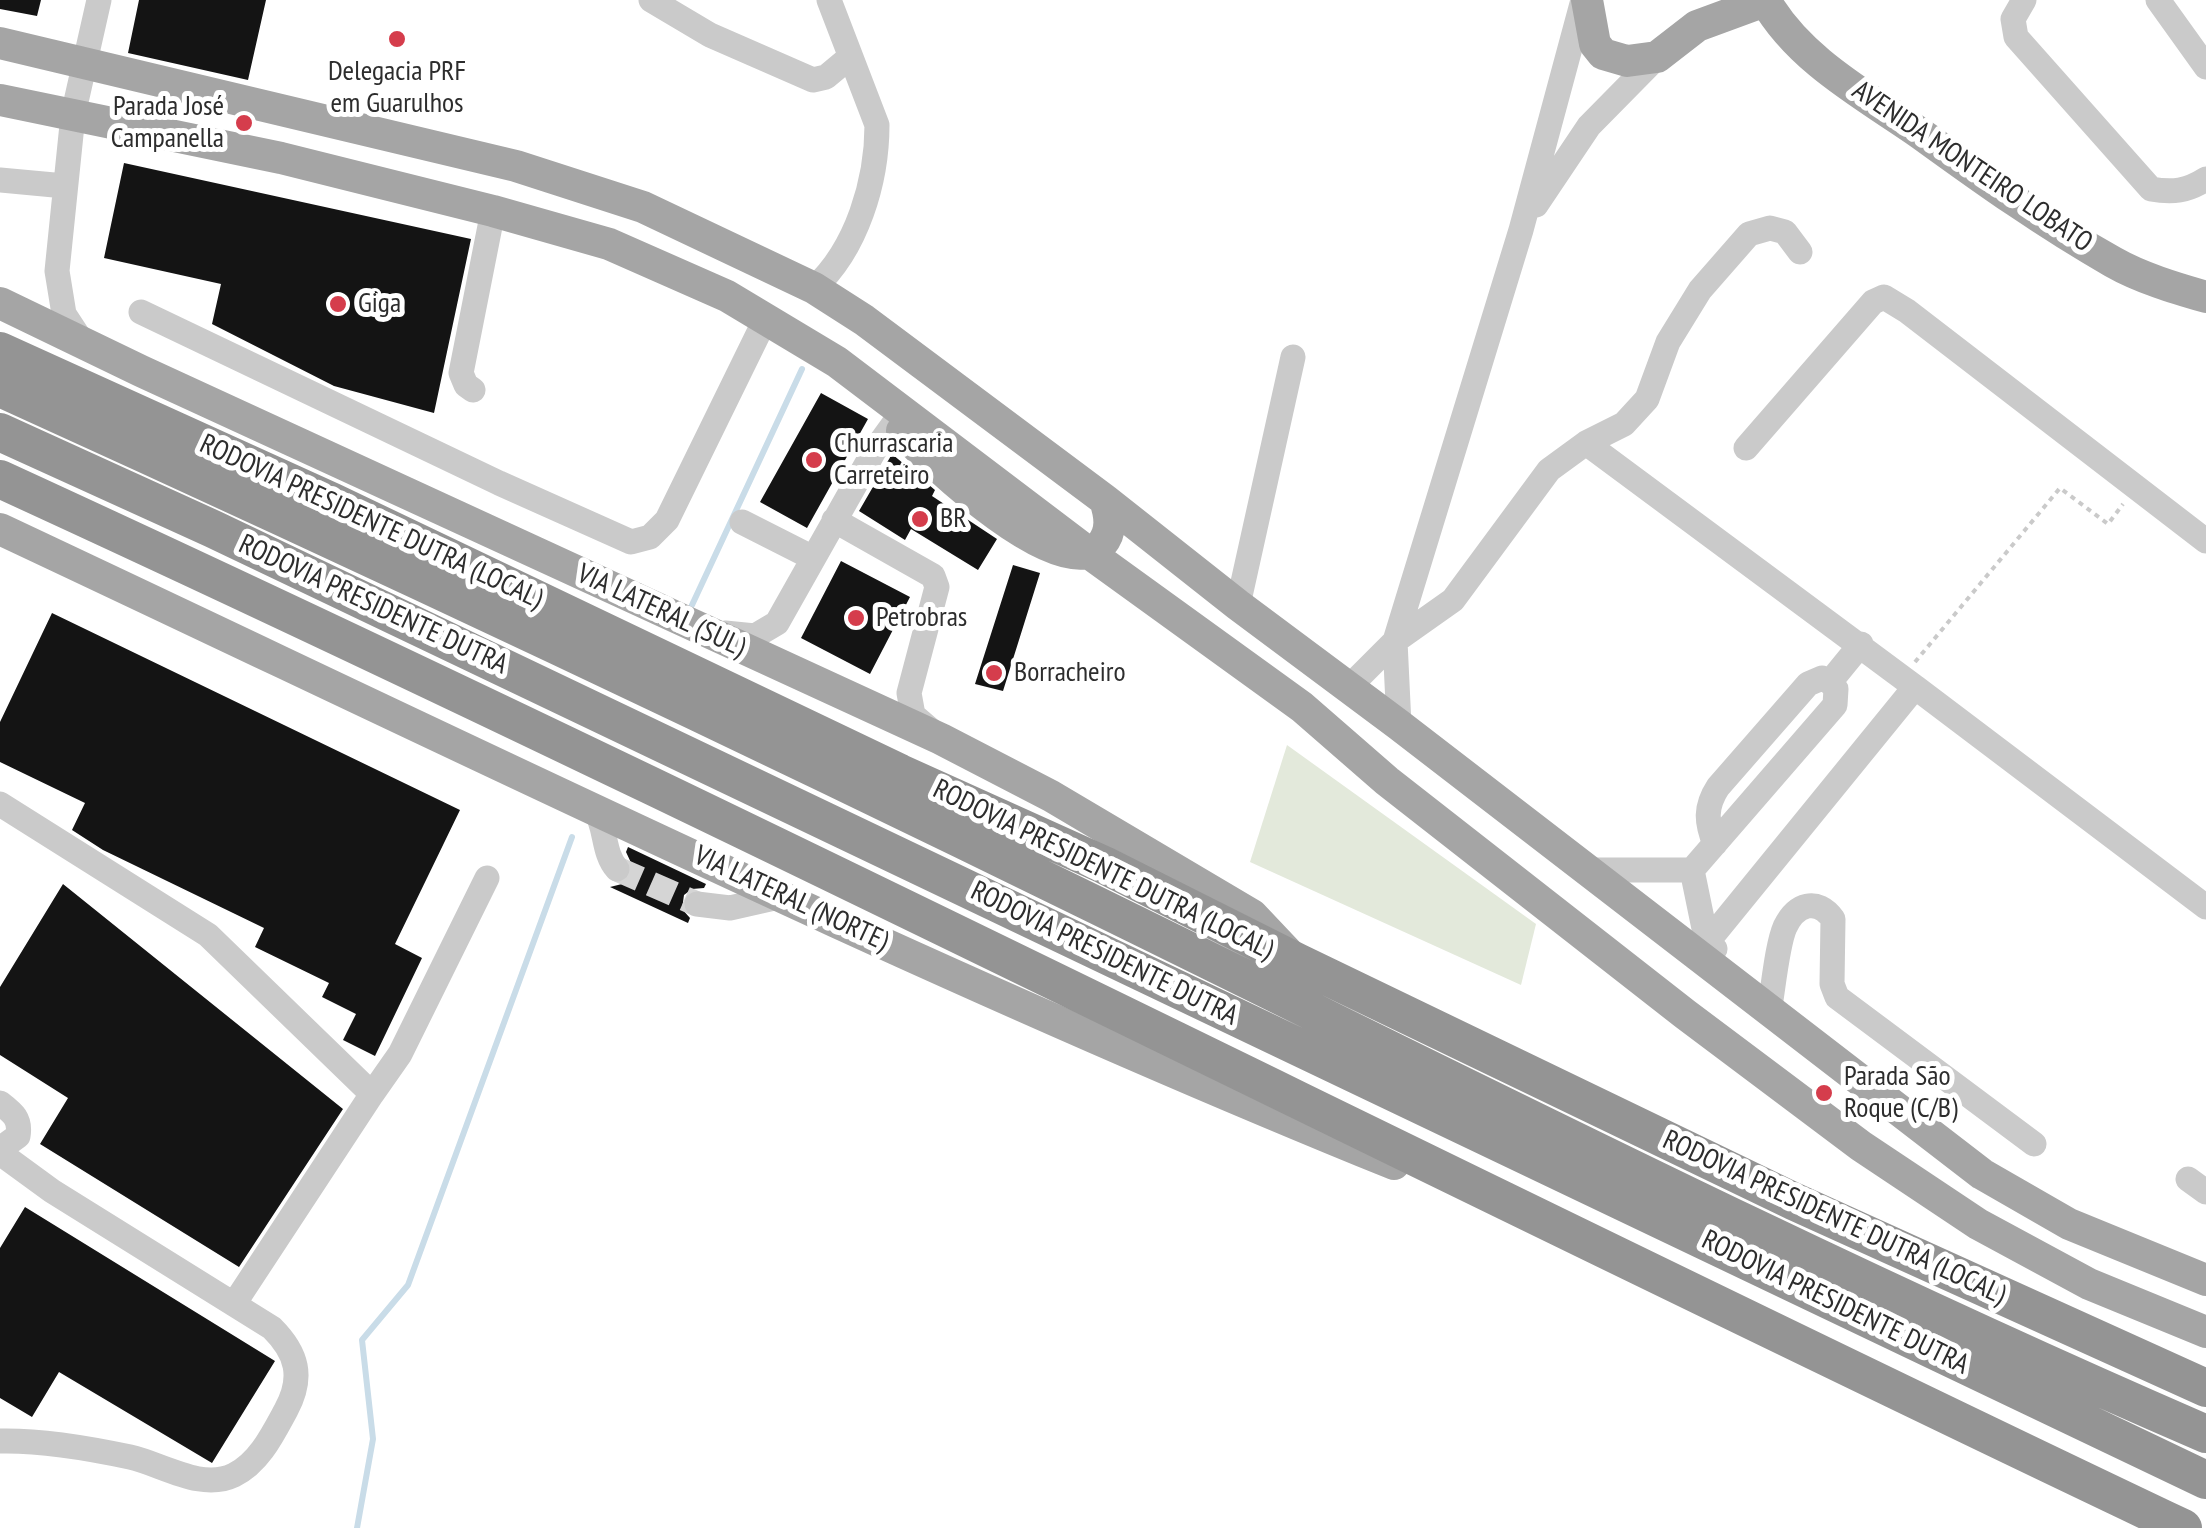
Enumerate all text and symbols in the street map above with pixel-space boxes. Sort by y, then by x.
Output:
marker: Delegacia PRF em Guarulhos [386,28,408,50]
place label: Delegacia PRF em Guarulhos [328,55,466,121]
street label: AVENIDA MONTEIRO LOBATO [1846,74,2098,260]
place label: Parada José Campanella [111,90,224,156]
marker: Parada José Campanella [233,112,255,134]
place label: Giga [358,287,401,321]
marker: Giga [327,293,349,315]
place label: Churrascaria Carreteiro [834,427,953,493]
street label: RODOVIA PRESIDENTE DUTRA (LOCAL) [194,428,548,616]
marker: Churrascaria Carreteiro [803,449,825,471]
place label: BR [940,502,967,536]
marker: BR [909,508,931,530]
street label: RODOVIA PRESIDENTE DUTRA [233,528,513,682]
street label: VIA LATERAL (SUL) [572,557,750,665]
place label: Petrobras [876,601,967,635]
marker: Petrobras [845,607,867,629]
place label: Borracheiro [1014,656,1126,690]
marker: Borracheiro [983,662,1005,684]
street label: RODOVIA PRESIDENTE DUTRA (LOCAL) [927,773,1279,967]
street label: VIA LATERAL (NORTE) [689,839,893,959]
street label: RODOVIA PRESIDENTE DUTRA [965,875,1243,1033]
place label: Parada São Roque (C/B) [1844,1060,1958,1126]
marker: Parada São Roque (C/B) [1813,1082,1835,1104]
street label: RODOVIA PRESIDENTE DUTRA (LOCAL) [1657,1124,2011,1312]
street label: RODOVIA PRESIDENTE DUTRA [1696,1224,1974,1382]

